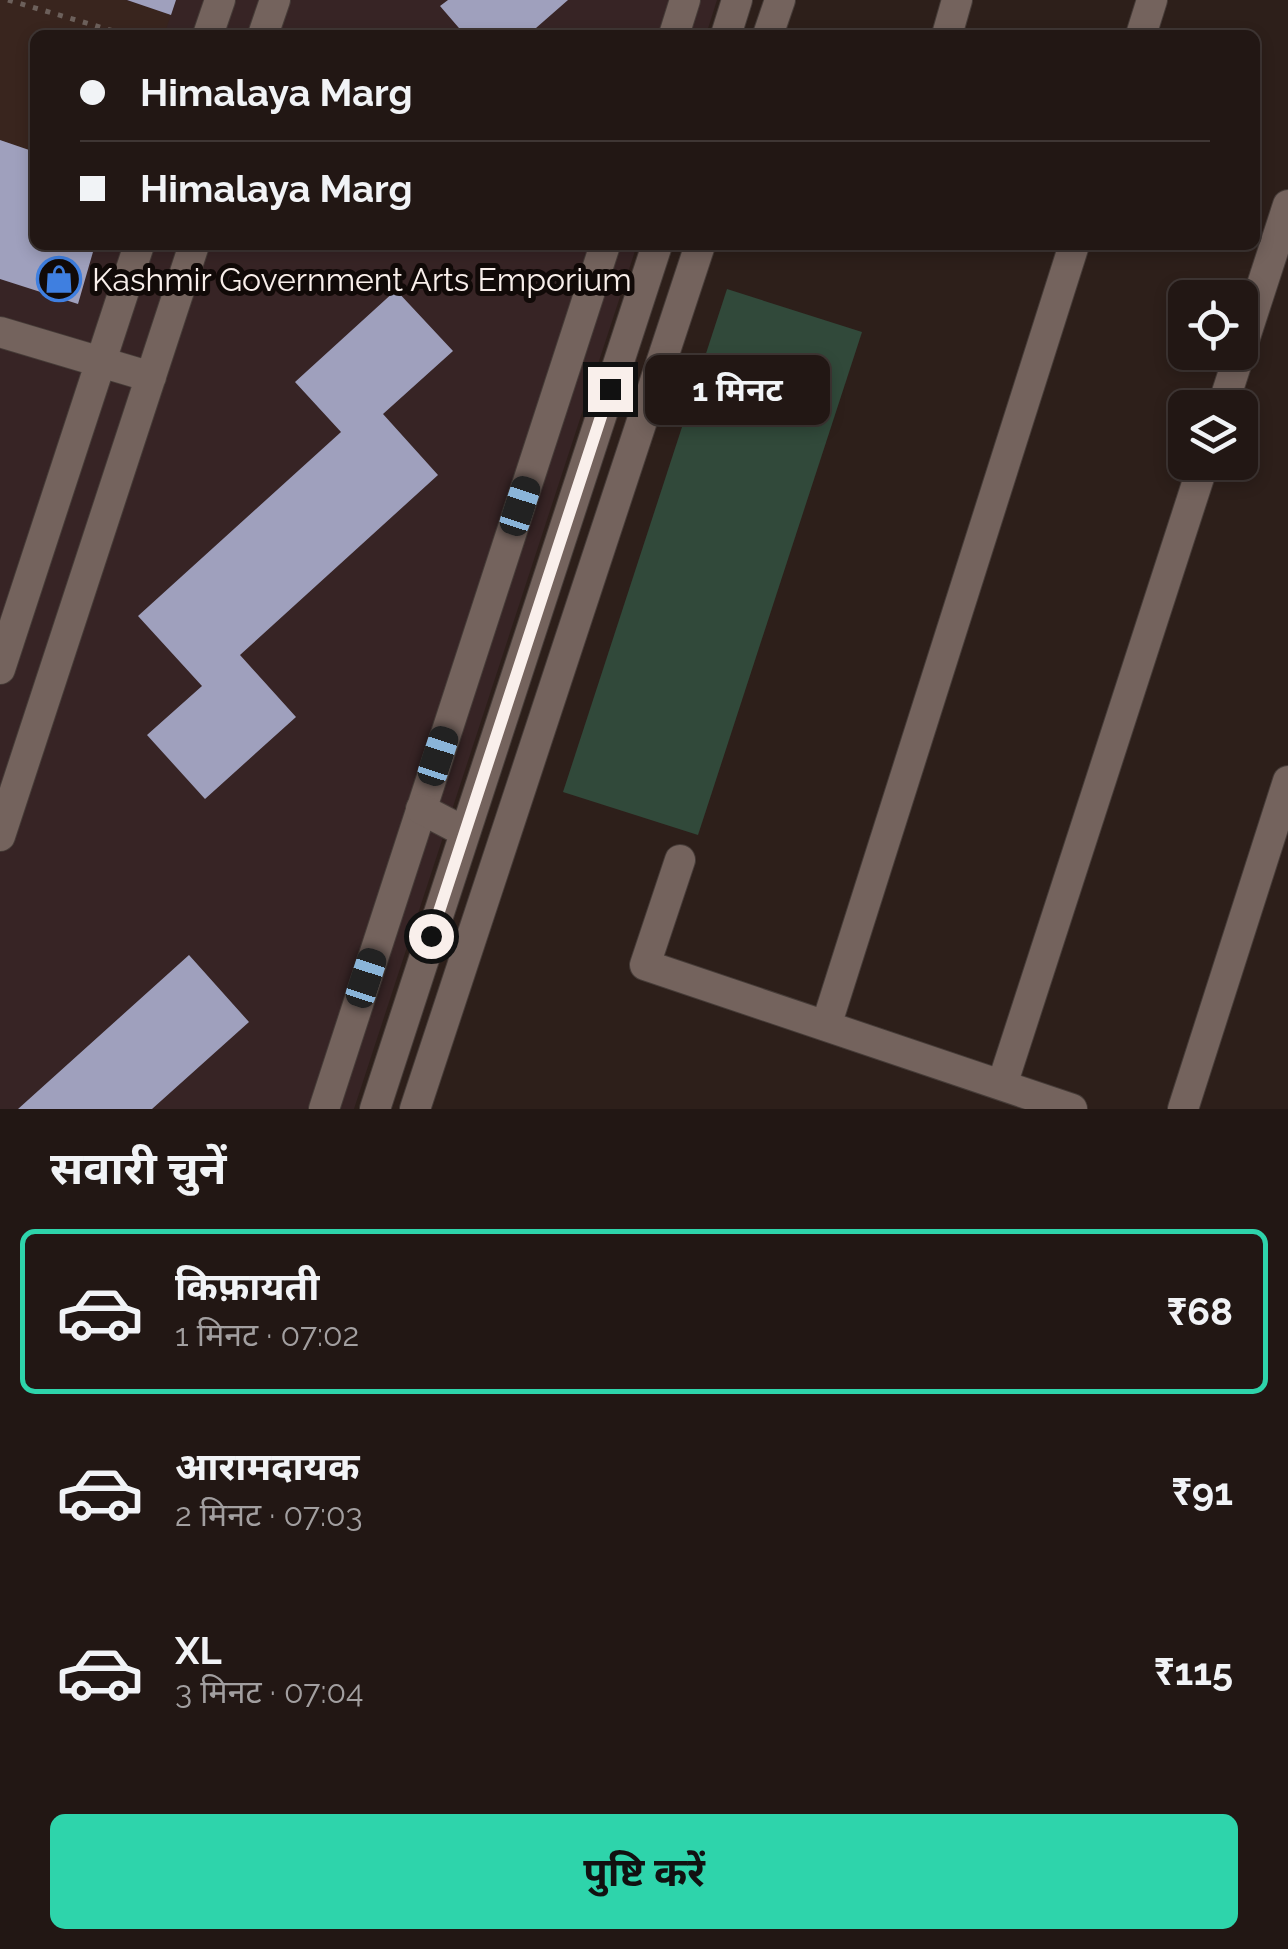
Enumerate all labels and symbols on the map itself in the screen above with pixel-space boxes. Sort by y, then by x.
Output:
shop icon: Kashmir Government Arts Emporium [36,256,82,302]
place label: Kashmir Government Arts Emporium [92,261,632,298]
callout: 1 मिनट [645,354,830,424]
route end [588,367,633,412]
car [496,473,544,539]
car [414,723,462,789]
route start [409,914,454,959]
car [342,945,390,1011]

